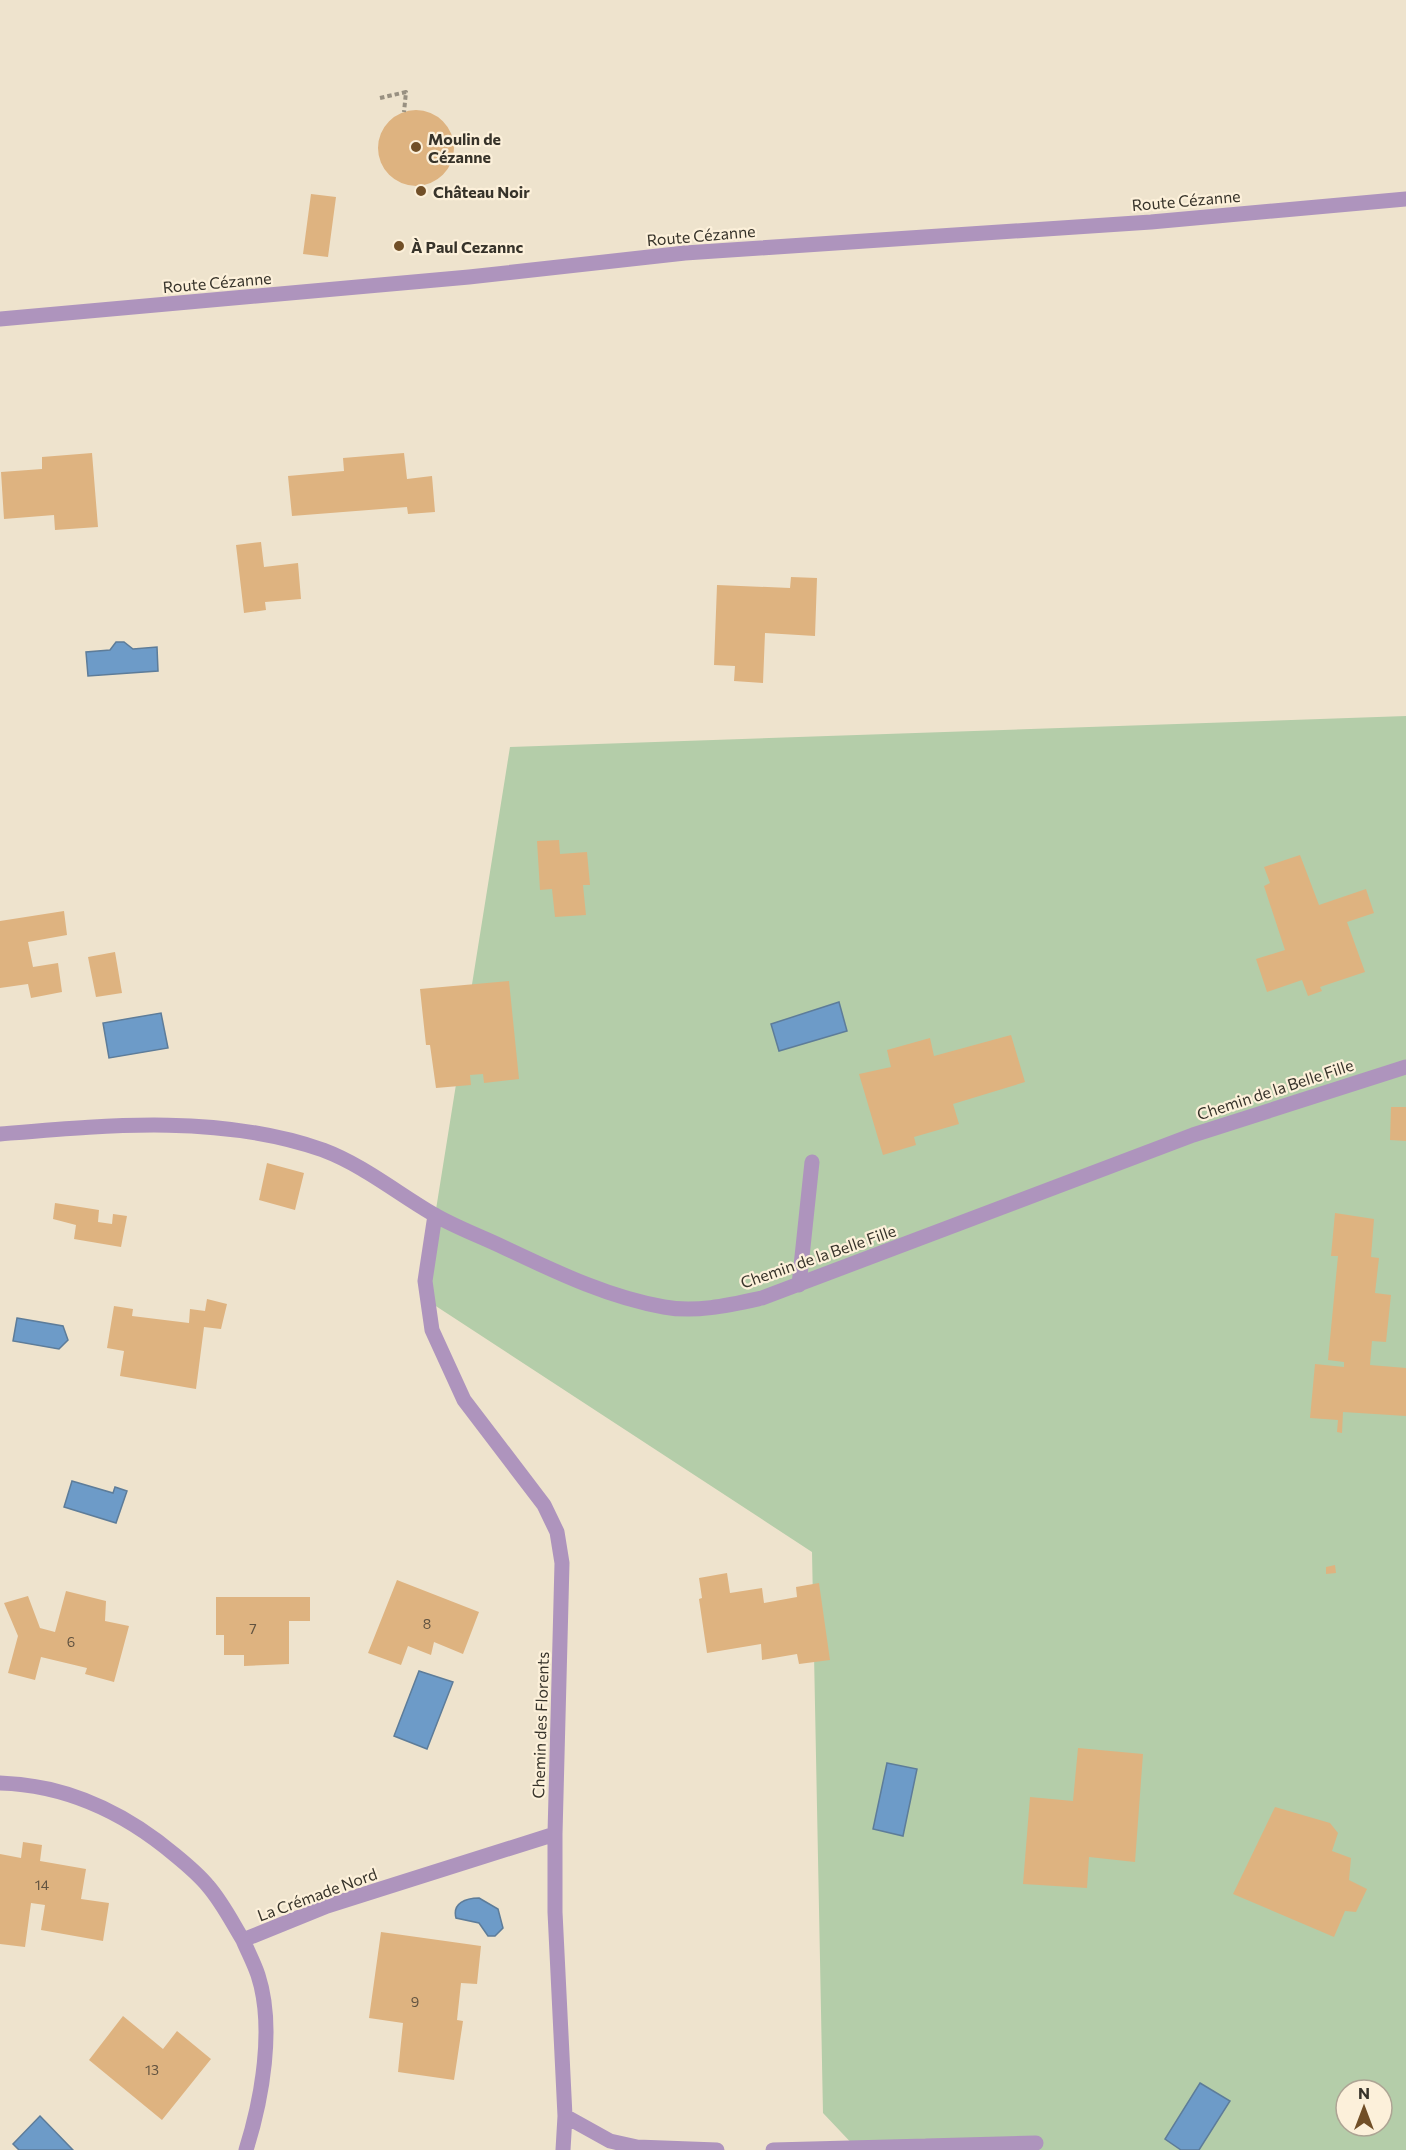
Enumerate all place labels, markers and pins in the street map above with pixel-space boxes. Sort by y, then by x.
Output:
place label: Moulin de Cézanne [428,129,501,166]
marker: Moulin de Cézanne [409,140,423,154]
place label: Château Noir [433,182,530,201]
marker: Château Noir [414,184,428,198]
place label: À Paul Cezannc [411,237,523,256]
marker: À Paul Cezannc [392,239,406,253]

